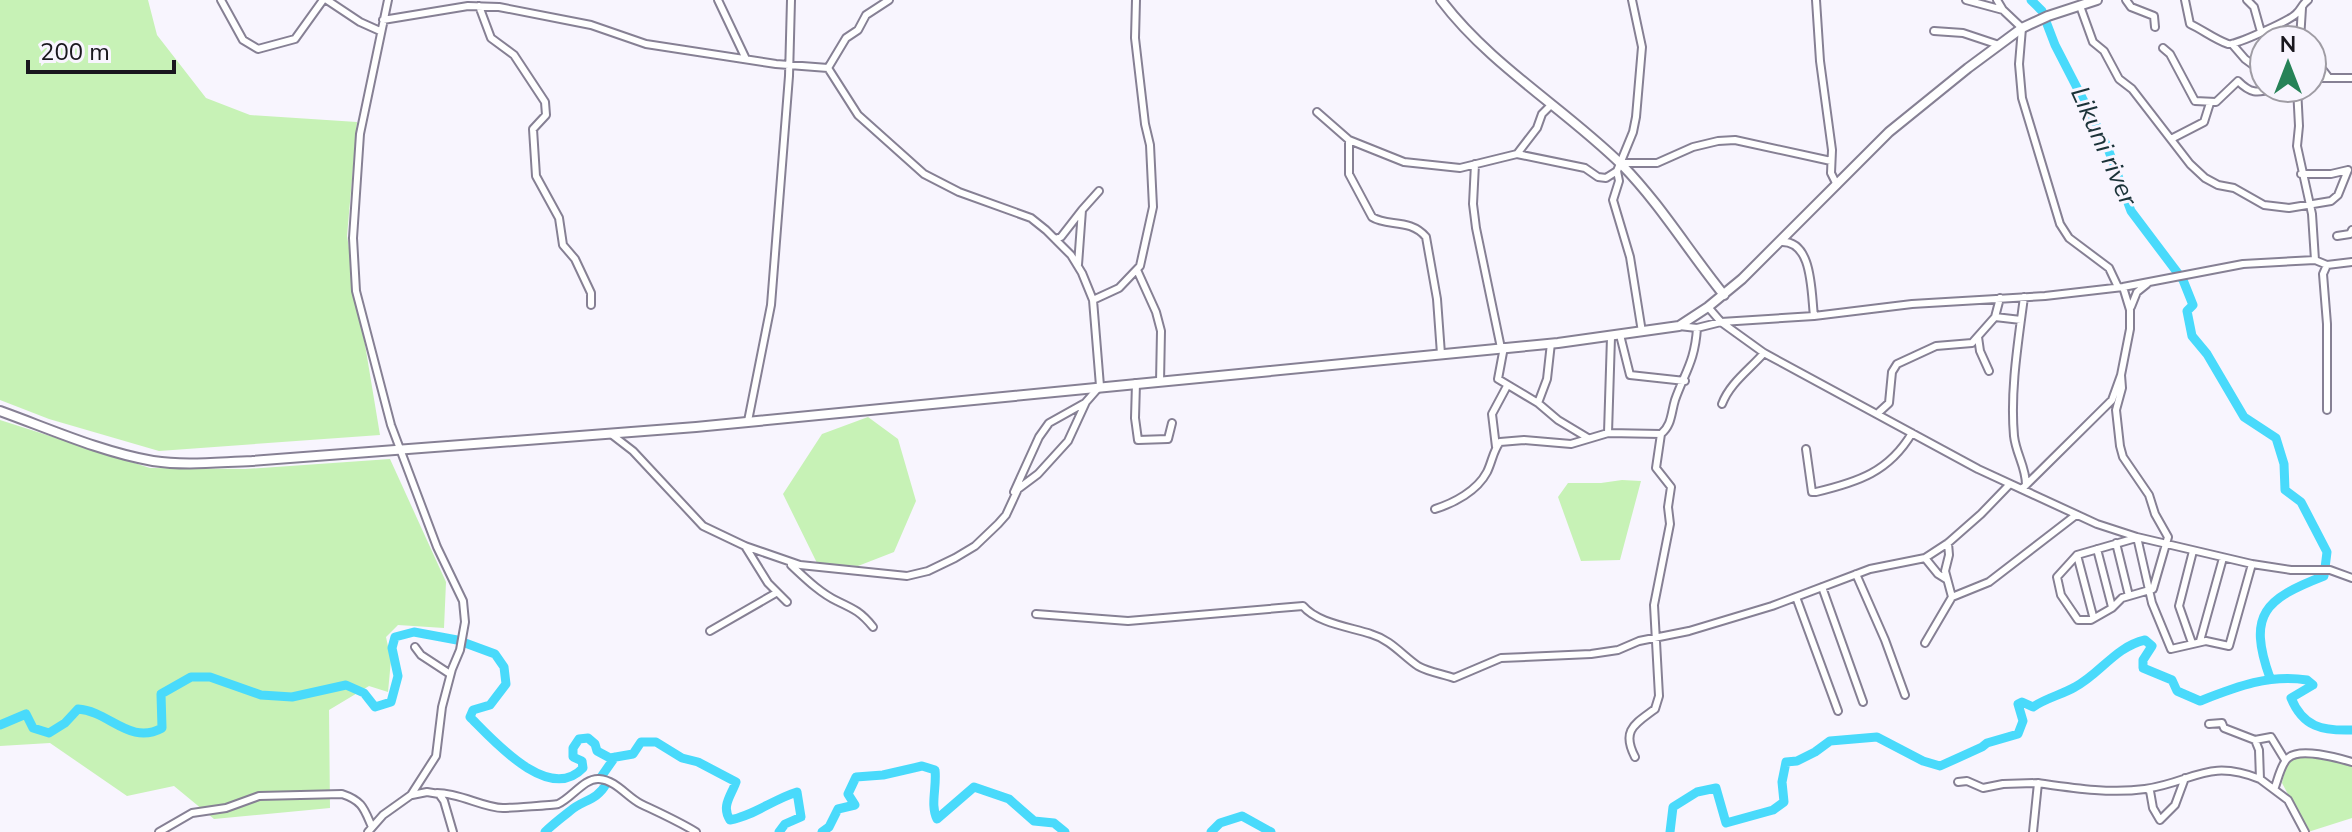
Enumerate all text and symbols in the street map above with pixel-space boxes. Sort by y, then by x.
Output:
scale bar [28,24,174,74]
north arrow [2248,24,2328,104]
text: N [2280,30,2296,60]
text: 200 m [40,36,110,68]
water label: Likuni river [2062,81,2146,212]

